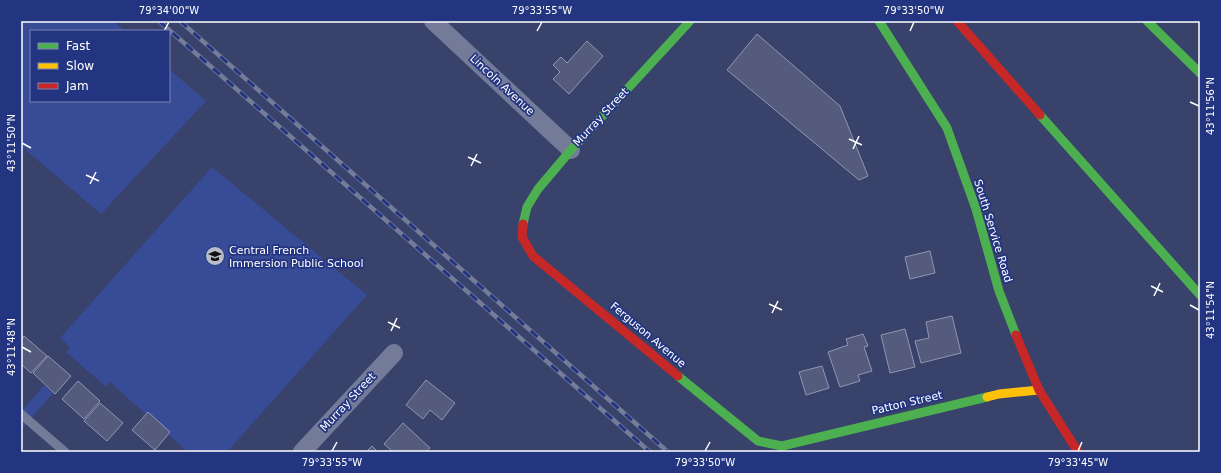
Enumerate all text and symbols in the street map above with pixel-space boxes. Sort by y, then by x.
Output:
text: 79°34'00"W [139,5,199,16]
text: 79°33'55"W [512,5,572,16]
text: 79°33'50"W [884,5,944,16]
legend [30,30,170,102]
text: Fast [66,39,90,53]
street label: Lincoln Avenue [467,52,537,118]
text: Slow [66,59,94,73]
text: 43°11'56"N [1205,77,1216,135]
text: Jam [65,79,89,93]
street label: Murray Street [571,84,632,149]
text: 43°11'50"N [6,114,17,172]
street label: South Service Road [971,178,1015,284]
place label: Central French Immersion Public School [229,244,364,270]
school or university icon: Central French Immersion Public School [204,245,226,267]
text: 43°11'54"N [1205,281,1216,339]
street label: Ferguson Avenue [608,300,689,371]
text: 43°11'48"N [6,318,17,376]
street label: Murray Street [318,369,379,434]
street label: Patton Street [870,388,944,417]
text: 79°33'55"W [302,457,362,468]
text: 79°33'50"W [675,457,735,468]
text: 79°33'45"W [1048,457,1108,468]

